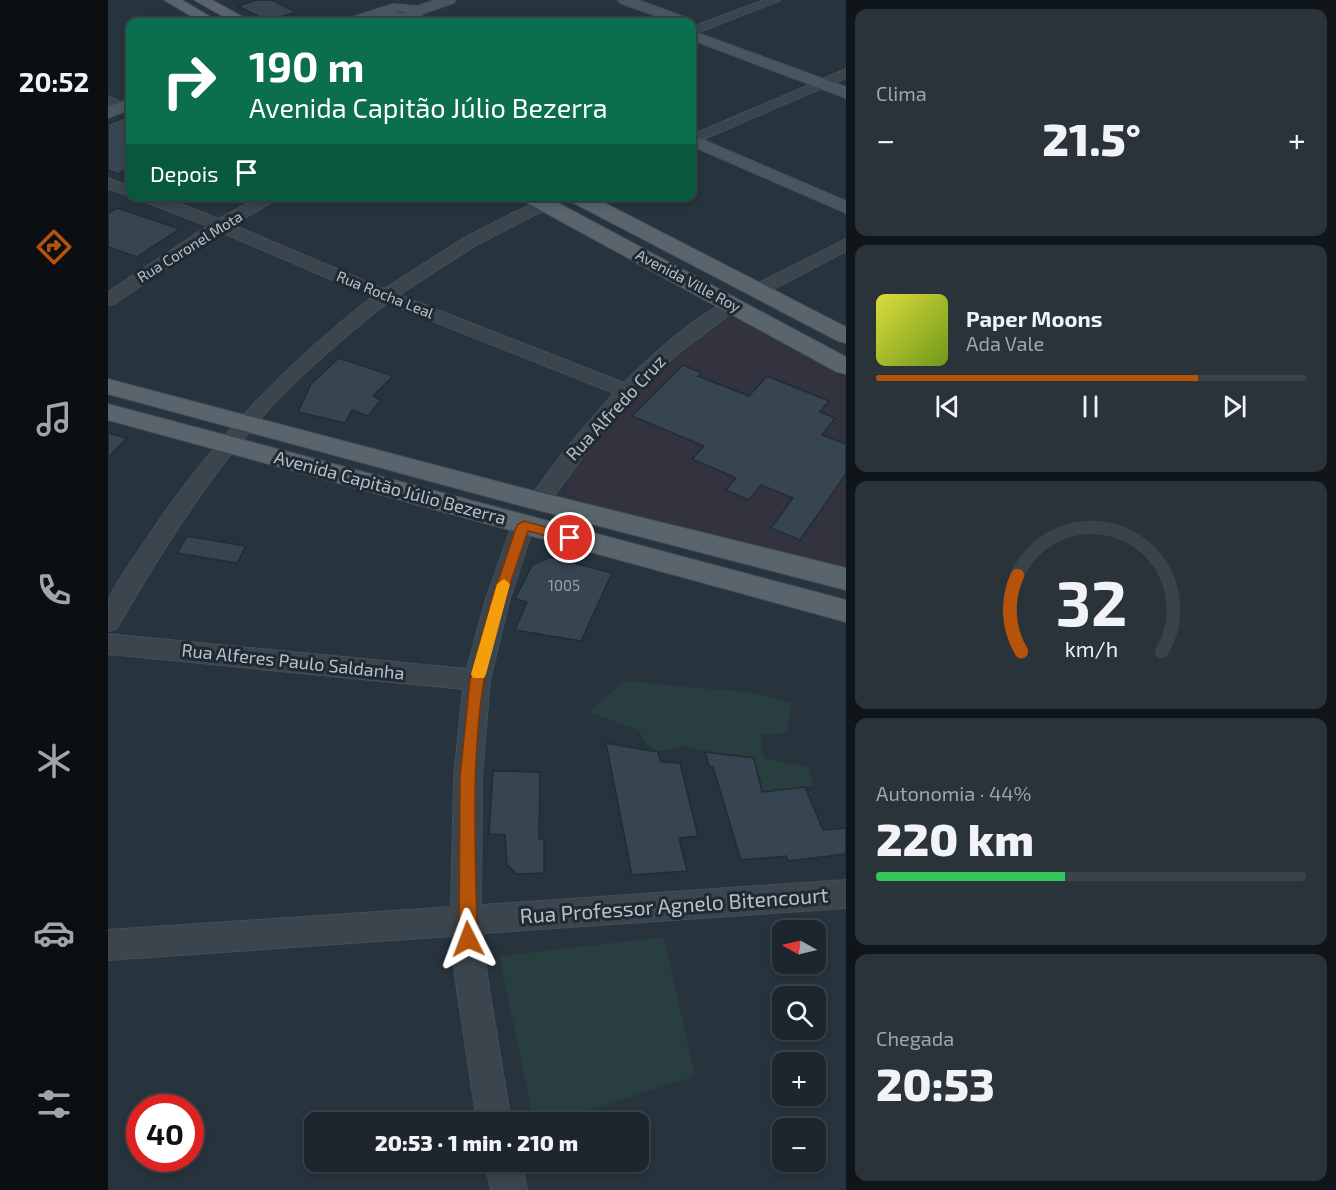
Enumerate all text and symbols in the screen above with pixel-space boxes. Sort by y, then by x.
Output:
text: 190 m [249,40,365,90]
icon: right [150,42,228,120]
text: 20:52 [19,65,89,97]
text: Clima [876,81,927,105]
text: Avenida Capitão Júlio Bezerra [249,91,608,123]
text: 21.5° [1042,111,1141,165]
text: − [876,119,895,159]
text: + [1288,119,1306,159]
icon: arrive [230,156,263,189]
text: Depois [150,160,218,186]
street label: Rua Coronel Mota [134,207,245,286]
icon: directions [33,226,75,268]
street label: Avenida Ville Roy [633,245,744,315]
street label: Rua Rocha Leal [334,266,437,322]
text: Paper Moons [966,305,1102,331]
text: Ada Vale [966,331,1044,355]
street label: Rua Alfredo Cruz [561,350,670,465]
icon: previous [931,390,964,423]
icon: pause [1074,390,1107,423]
icon: next [1218,390,1251,423]
icon: music [33,398,75,440]
street label: Avenida Capitão Júlio Bezerra [272,445,509,529]
pin [544,512,595,563]
icon: arrive [553,521,586,554]
text: 32 [1055,564,1127,639]
icon: phone [33,569,75,611]
house number: 1005 [548,576,580,594]
text: km/h [1064,636,1118,661]
street label: Rua Alferes Paulo Saldanha [181,638,406,684]
icon: climate [33,740,75,782]
text: Autonomia · 44% [876,781,1031,805]
text: 220 km [876,811,1034,865]
street label: Rua Professor Agnelo Bitencourt [519,881,829,928]
position arrow [436,907,500,971]
icon: car [33,912,75,954]
north arrow [772,920,826,974]
map controls [772,920,826,1172]
button: search [772,986,826,1040]
text: Chegada [876,1026,954,1050]
button: + [772,1052,826,1106]
text: 20:53 [876,1056,995,1110]
icon: filters [33,1083,75,1125]
speed limit sign: 40 [126,1094,204,1172]
button: − [772,1118,826,1172]
text: 20:53 · 1 min · 210 m [375,1129,578,1155]

